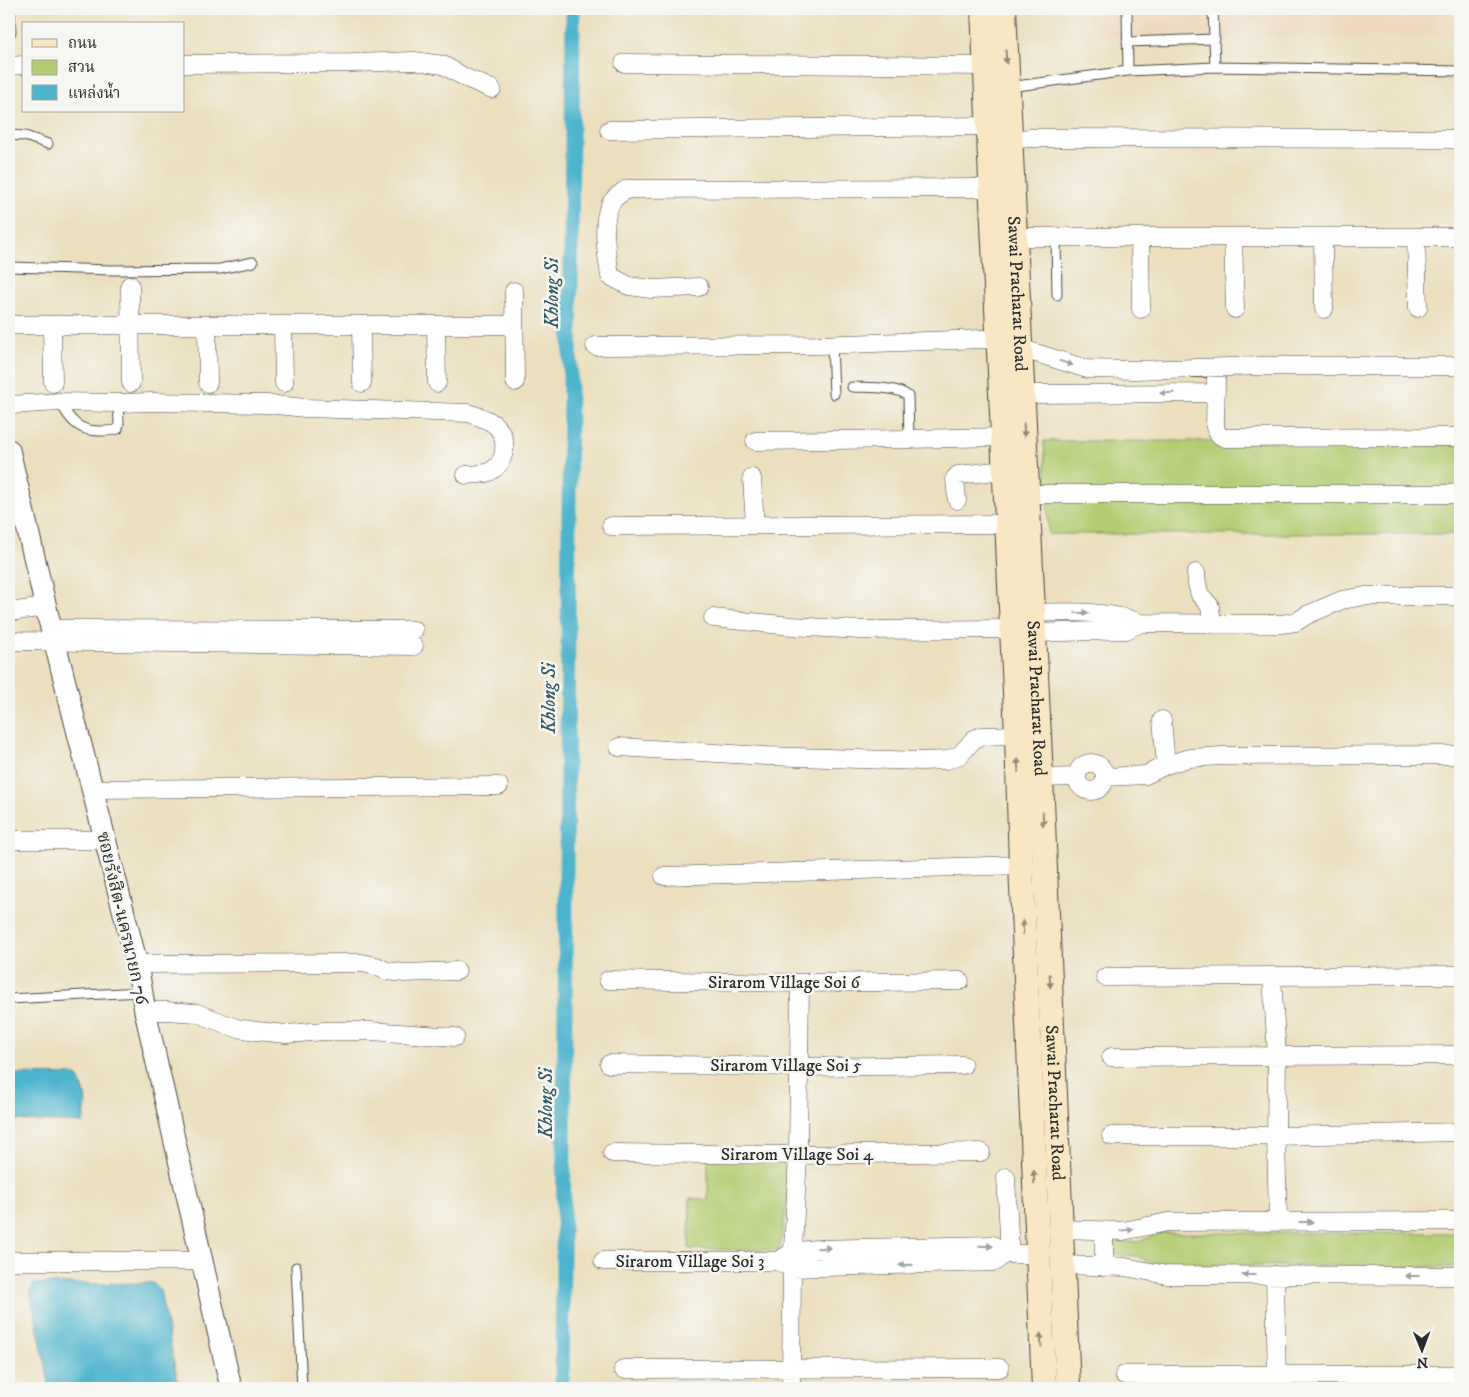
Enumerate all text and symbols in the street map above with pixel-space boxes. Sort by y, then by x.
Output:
legend [22,22,185,112]
text: ถนน [68,34,97,53]
one-way arrow [1003,50,1011,66]
text: สวน [68,58,95,77]
text: แหล่งน้ำ [68,82,120,103]
street label: Sawai Pracharat Road [1002,215,1031,372]
water label: Khlong Si [541,257,564,329]
one-way arrow [1059,360,1074,367]
one-way arrow [1158,390,1174,398]
one-way arrow [1021,422,1029,438]
one-way arrow [1074,609,1090,617]
street label: Sawai Pracharat Road [1021,620,1051,777]
water label: Khlong Si [538,662,561,734]
one-way arrow [1014,757,1022,773]
one-way arrow [1040,811,1048,827]
street label: ซอยรังสิต-นครนายก 76 [91,830,153,1007]
one-way arrow [1019,919,1027,935]
street label: Sirarom Village Soi 6 [708,972,861,994]
one-way arrow [1047,974,1055,990]
street label: Sawai Pracharat Road [1040,1025,1069,1181]
street label: Sirarom Village Soi 5 [710,1055,862,1077]
water label: Khlong Si [535,1067,558,1139]
street label: Sirarom Village Soi 4 [721,1144,874,1166]
one-way arrow [1029,1169,1037,1185]
one-way arrow [1299,1218,1315,1226]
one-way arrow [1120,1226,1136,1234]
one-way arrow [978,1242,994,1250]
one-way arrow [816,1244,832,1252]
street label: Sirarom Village Soi 3 [615,1251,765,1273]
one-way arrow [898,1261,914,1269]
one-way arrow [1241,1271,1257,1279]
one-way arrow [1403,1272,1419,1280]
north arrow [1396,1324,1446,1374]
one-way arrow [1037,1331,1045,1347]
text: N [1416,1353,1428,1371]

